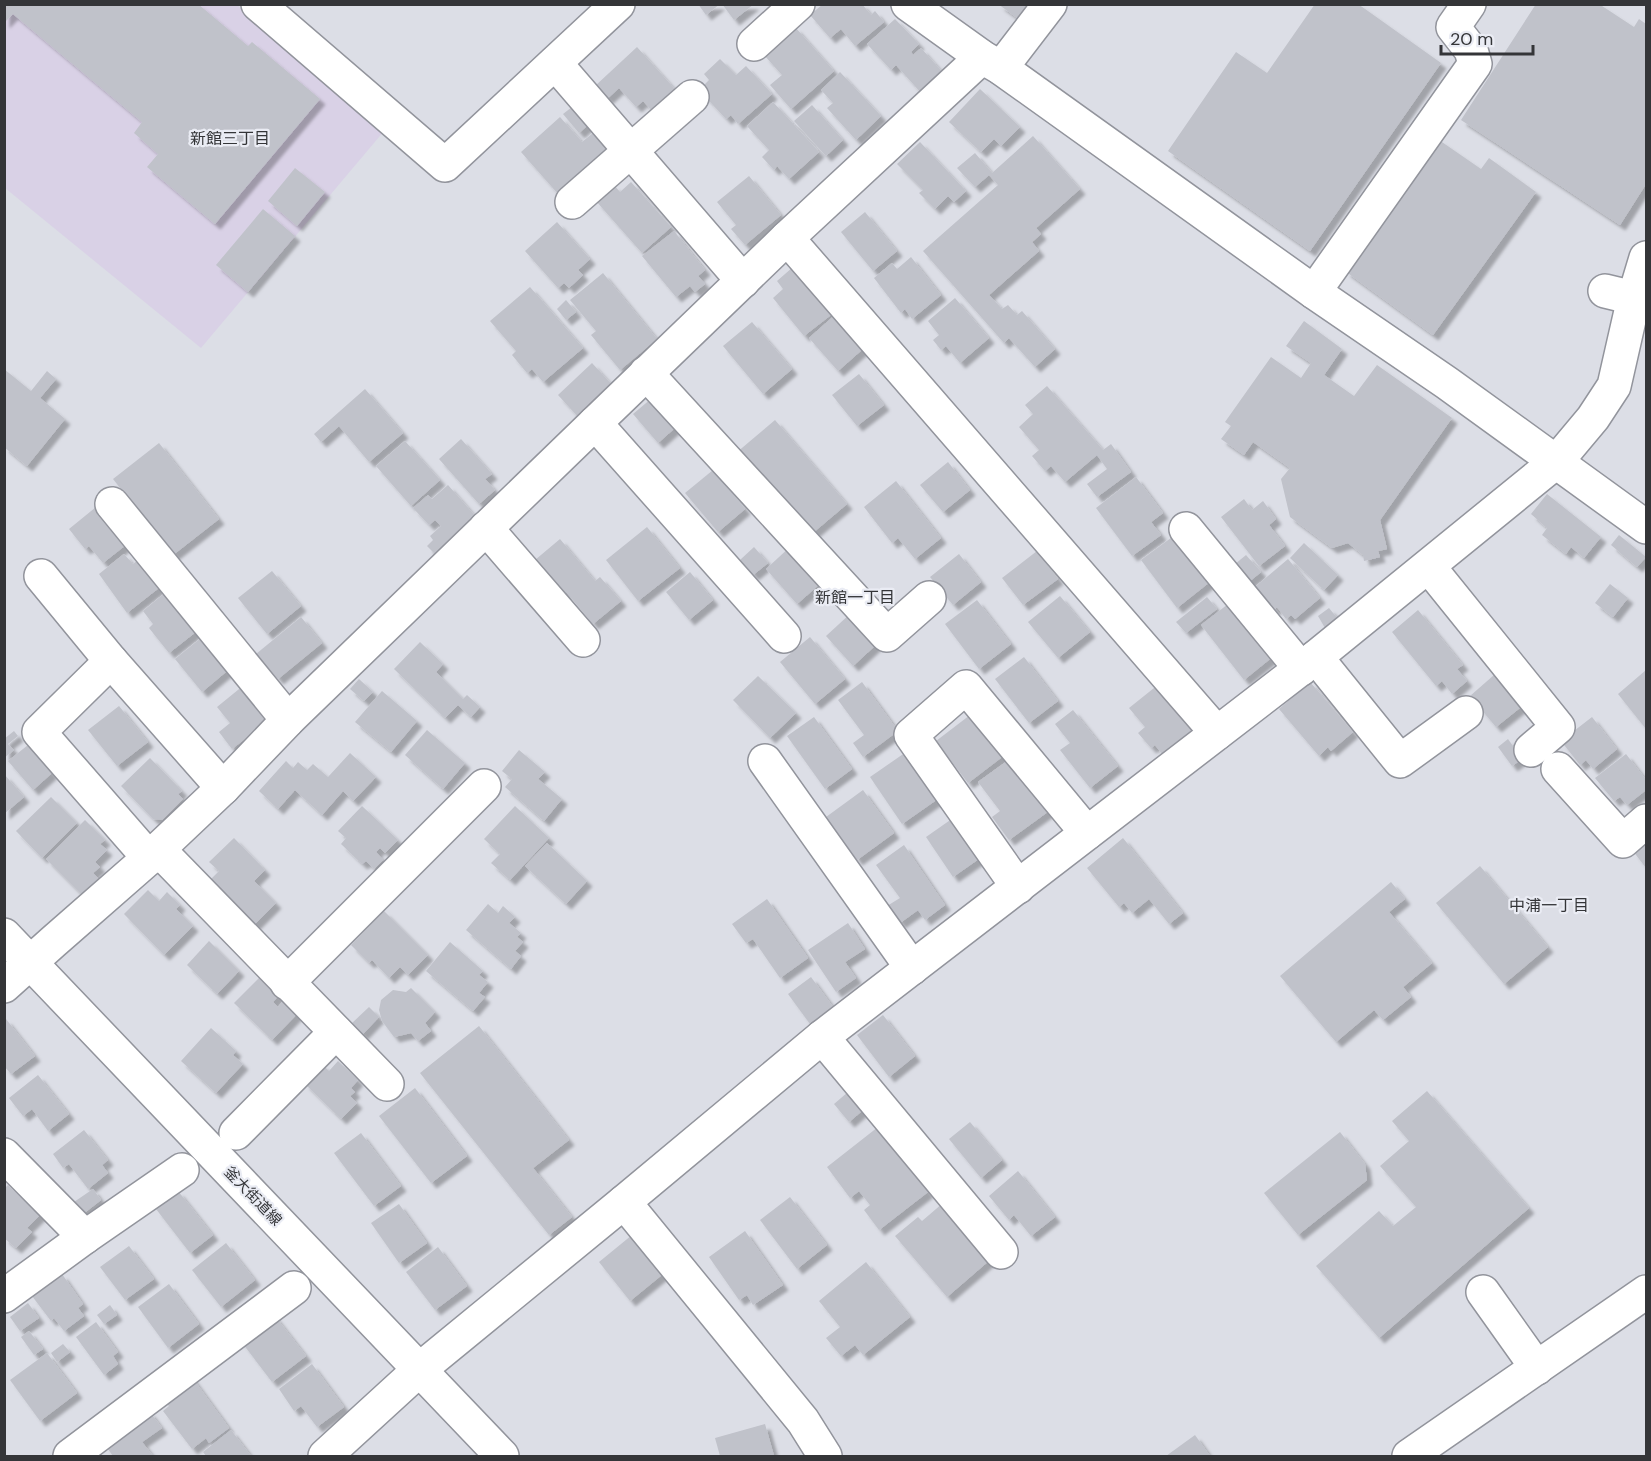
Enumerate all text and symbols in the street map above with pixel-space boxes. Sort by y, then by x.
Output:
scale bar [1441,18,1532,56]
text: 20 m [1450,27,1493,51]
district label: 新館三丁目 [190,128,270,149]
district label: 新館一丁目 [815,587,895,608]
district label: 中浦一丁目 [1509,895,1589,916]
street label: 釜大街道線 [220,1162,286,1230]

